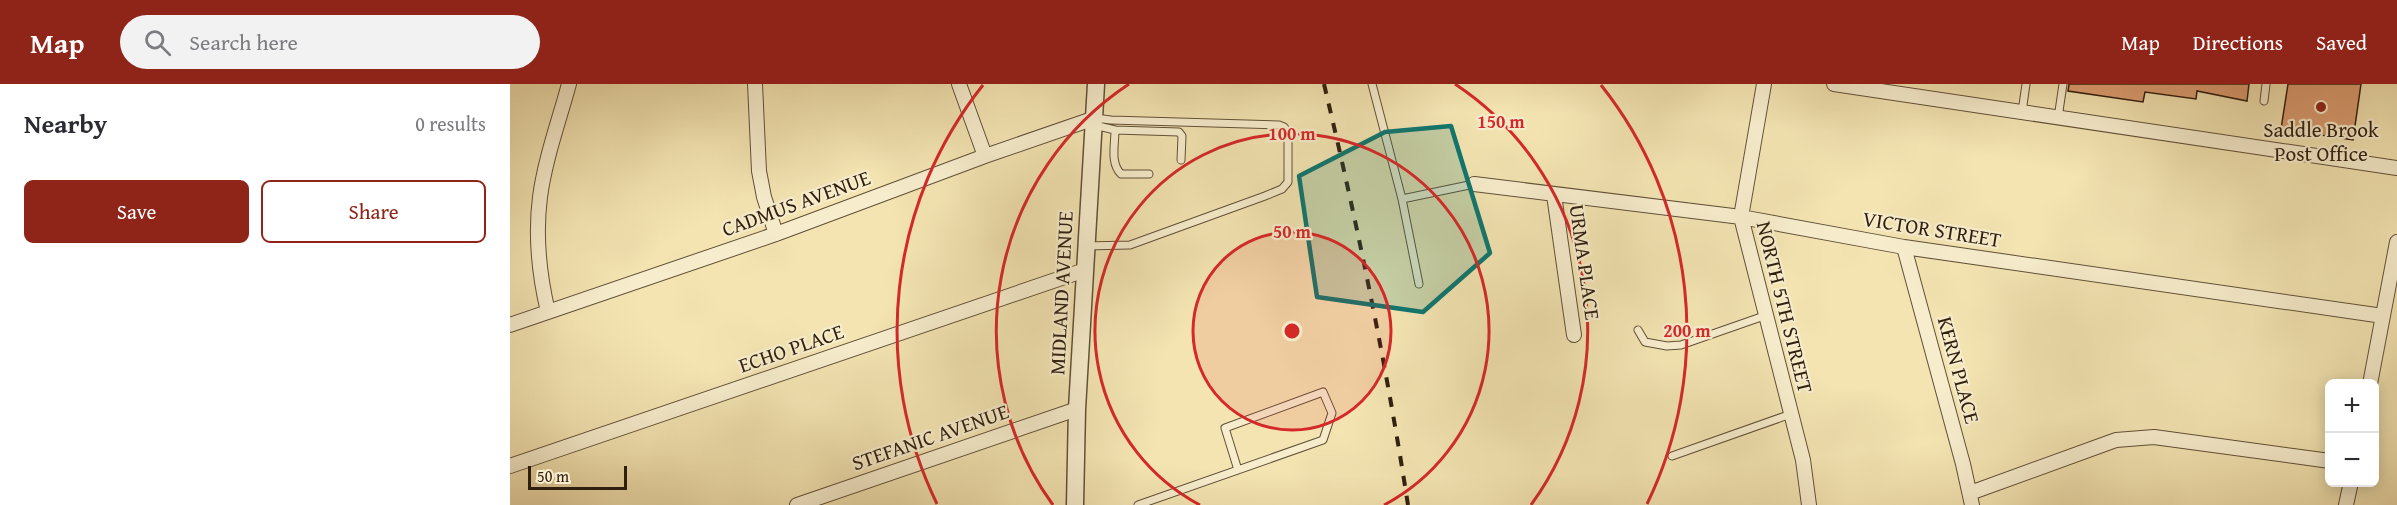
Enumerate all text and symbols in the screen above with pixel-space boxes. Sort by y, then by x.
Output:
search box [120,15,540,69]
text: Map [30,22,84,63]
icon: search [141,26,174,59]
text: Search here [189,26,298,58]
text: Map [2121,27,2160,58]
text: Directions [2193,27,2283,58]
text: Saved [2316,27,2367,58]
marker: Saddle Brook Post Office [2314,100,2328,114]
text: Nearby [24,104,107,143]
text: 150 m [1477,108,1525,135]
text: 0 results [415,109,486,138]
place label: Saddle Brook Post Office [2263,114,2379,169]
text: 100 m [1268,120,1316,147]
street label: CADMUS AVENUE [717,162,875,244]
button: Save [24,180,249,243]
button: Share [261,180,486,243]
street label: URMA PLACE [1562,202,1609,322]
street label: VICTOR STREET [1860,203,2004,255]
street label: MIDLAND AVENUE [1041,210,1081,376]
text: 50 m [1273,218,1312,245]
street label: NORTH 5TH STREET [1749,218,1821,396]
street label: KERN PLACE [1930,313,1988,427]
street label: ECHO PLACE [734,315,848,380]
text: 200 m [1663,317,1711,344]
centre of rings [1282,321,1302,341]
map controls [2325,379,2379,487]
button: + [2325,379,2379,433]
street label: STEFANIC AVENUE [847,396,1013,478]
button: − [2325,433,2379,487]
scale bar [528,463,627,490]
text: 50 m [537,464,569,488]

